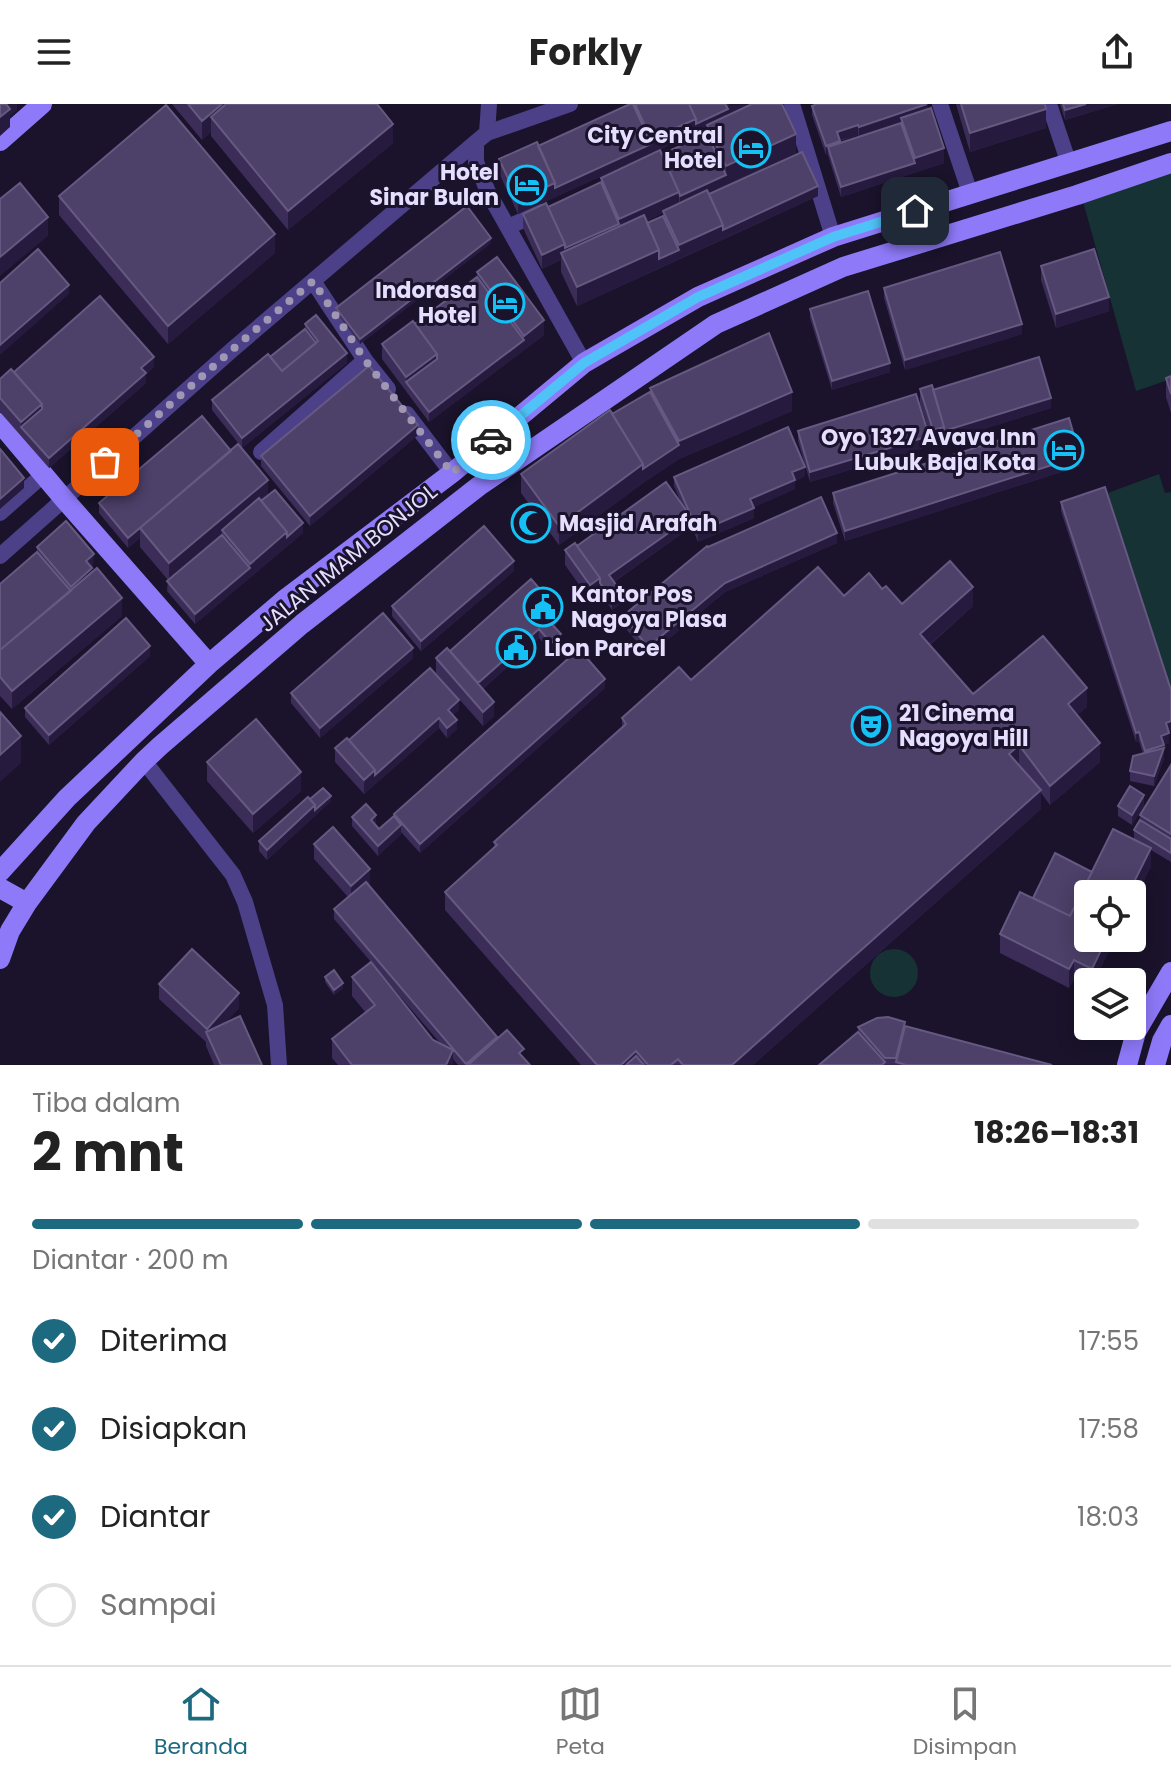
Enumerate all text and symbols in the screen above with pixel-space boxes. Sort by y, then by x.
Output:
text: Forkly [529,27,642,78]
icon: menu [32,30,76,74]
icon: share [1095,30,1139,74]
place label: City Central Hotel [587,120,723,176]
hotel icon: City Central Hotel [730,127,772,169]
place label: Hotel Sinar Bulan [370,157,499,213]
hotel icon: Hotel Sinar Bulan [506,164,548,206]
pin [881,177,949,245]
icon: home [893,189,937,233]
place label: Indorasa Hotel [375,275,477,331]
hotel icon: Indorasa Hotel [484,282,526,324]
courier [451,400,531,480]
icon: car [469,418,513,462]
place label: Oyo 1327 Avava Inn Lubuk Baja Kota [821,422,1036,478]
pin [71,428,139,496]
hotel icon: Oyo 1327 Avava Inn Lubuk Baja Kota [1043,429,1085,471]
icon: bag [83,440,127,484]
street label: JALAN IMAM BONJOL [252,476,444,640]
mosque icon: Masjid Arafah [510,502,552,544]
place label: Masjid Arafah [559,508,717,539]
place label: Kantor Pos Nagoya Plasa [571,579,727,635]
public building icon: Kantor Pos Nagoya Plasa [522,586,564,628]
public building icon: Lion Parcel [495,627,537,669]
place label: Lion Parcel [544,633,666,664]
place label: 21 Cinema Nagoya Hill [899,698,1029,754]
theatre icon: 21 Cinema Nagoya Hill [850,705,892,747]
map controls [1074,880,1146,1040]
button: locate [1074,880,1146,952]
button: layers [1074,968,1146,1040]
text: Tiba dalam [32,1085,180,1121]
text: 18:26–18:31 [974,1111,1139,1154]
text: 2 mnt [32,1116,184,1189]
text: Diantar · 200 m [32,1242,228,1278]
icon: check [32,1319,76,1363]
text: Diterima [100,1319,228,1362]
text: 17:55 [1078,1323,1139,1359]
icon: check [32,1407,76,1451]
text: Disiapkan [100,1407,247,1450]
text: 17:58 [1078,1411,1139,1447]
icon: check [32,1495,76,1539]
text: Diantar [100,1495,210,1538]
text: 18:03 [1077,1499,1139,1535]
text: Sampai [100,1583,217,1626]
tab: Beranda [154,1682,248,1763]
tab: Peta [556,1682,605,1763]
tab: Disimpan [913,1682,1017,1763]

